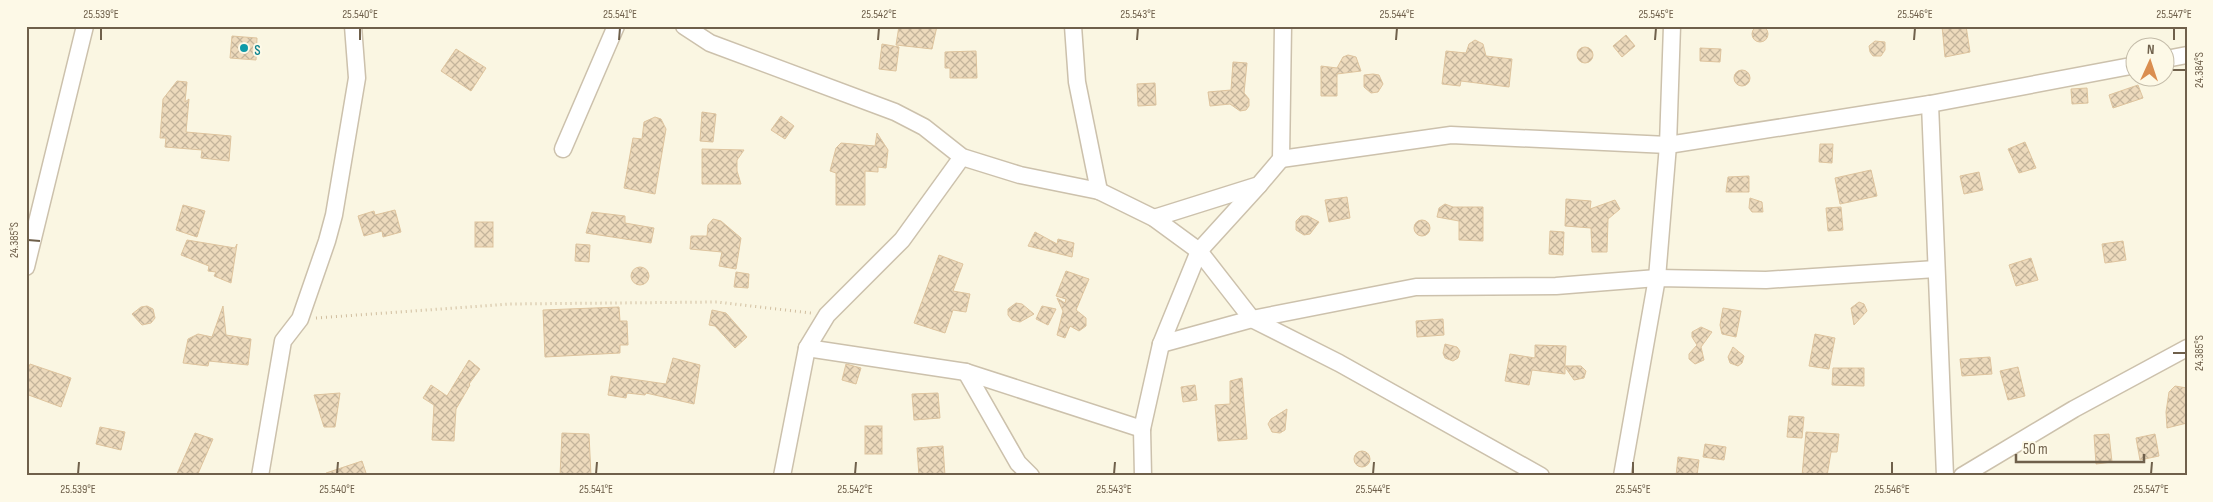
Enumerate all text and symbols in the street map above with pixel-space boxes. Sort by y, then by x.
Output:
text: 25.539°E [83,7,119,22]
text: 25.540°E [342,7,378,22]
text: 25.541°E [603,7,637,22]
text: 25.542°E [861,7,897,22]
text: 25.543°E [1120,7,1156,22]
text: 25.544°E [1380,7,1415,22]
text: 25.545°E [1638,7,1674,22]
text: 25.546°E [1897,7,1933,22]
text: 25.547°E [2156,7,2192,22]
place label: s [254,38,261,61]
north arrow [2126,38,2176,88]
text: N [2146,41,2155,58]
marker: s [238,42,250,54]
text: 24.384°S [2192,52,2207,88]
text: 24.385°S [7,222,22,258]
text: 24.385°S [2192,335,2207,371]
scale bar [2016,432,2143,464]
text: 50 m [2023,440,2048,459]
text: 25.539°E [60,482,96,497]
text: 25.540°E [319,482,355,497]
text: 25.541°E [579,482,613,497]
text: 25.542°E [837,482,873,497]
text: 25.543°E [1096,482,1132,497]
text: 25.544°E [1356,482,1391,497]
text: 25.545°E [1615,482,1651,497]
text: 25.546°E [1874,482,1910,497]
text: 25.547°E [2133,482,2169,497]

